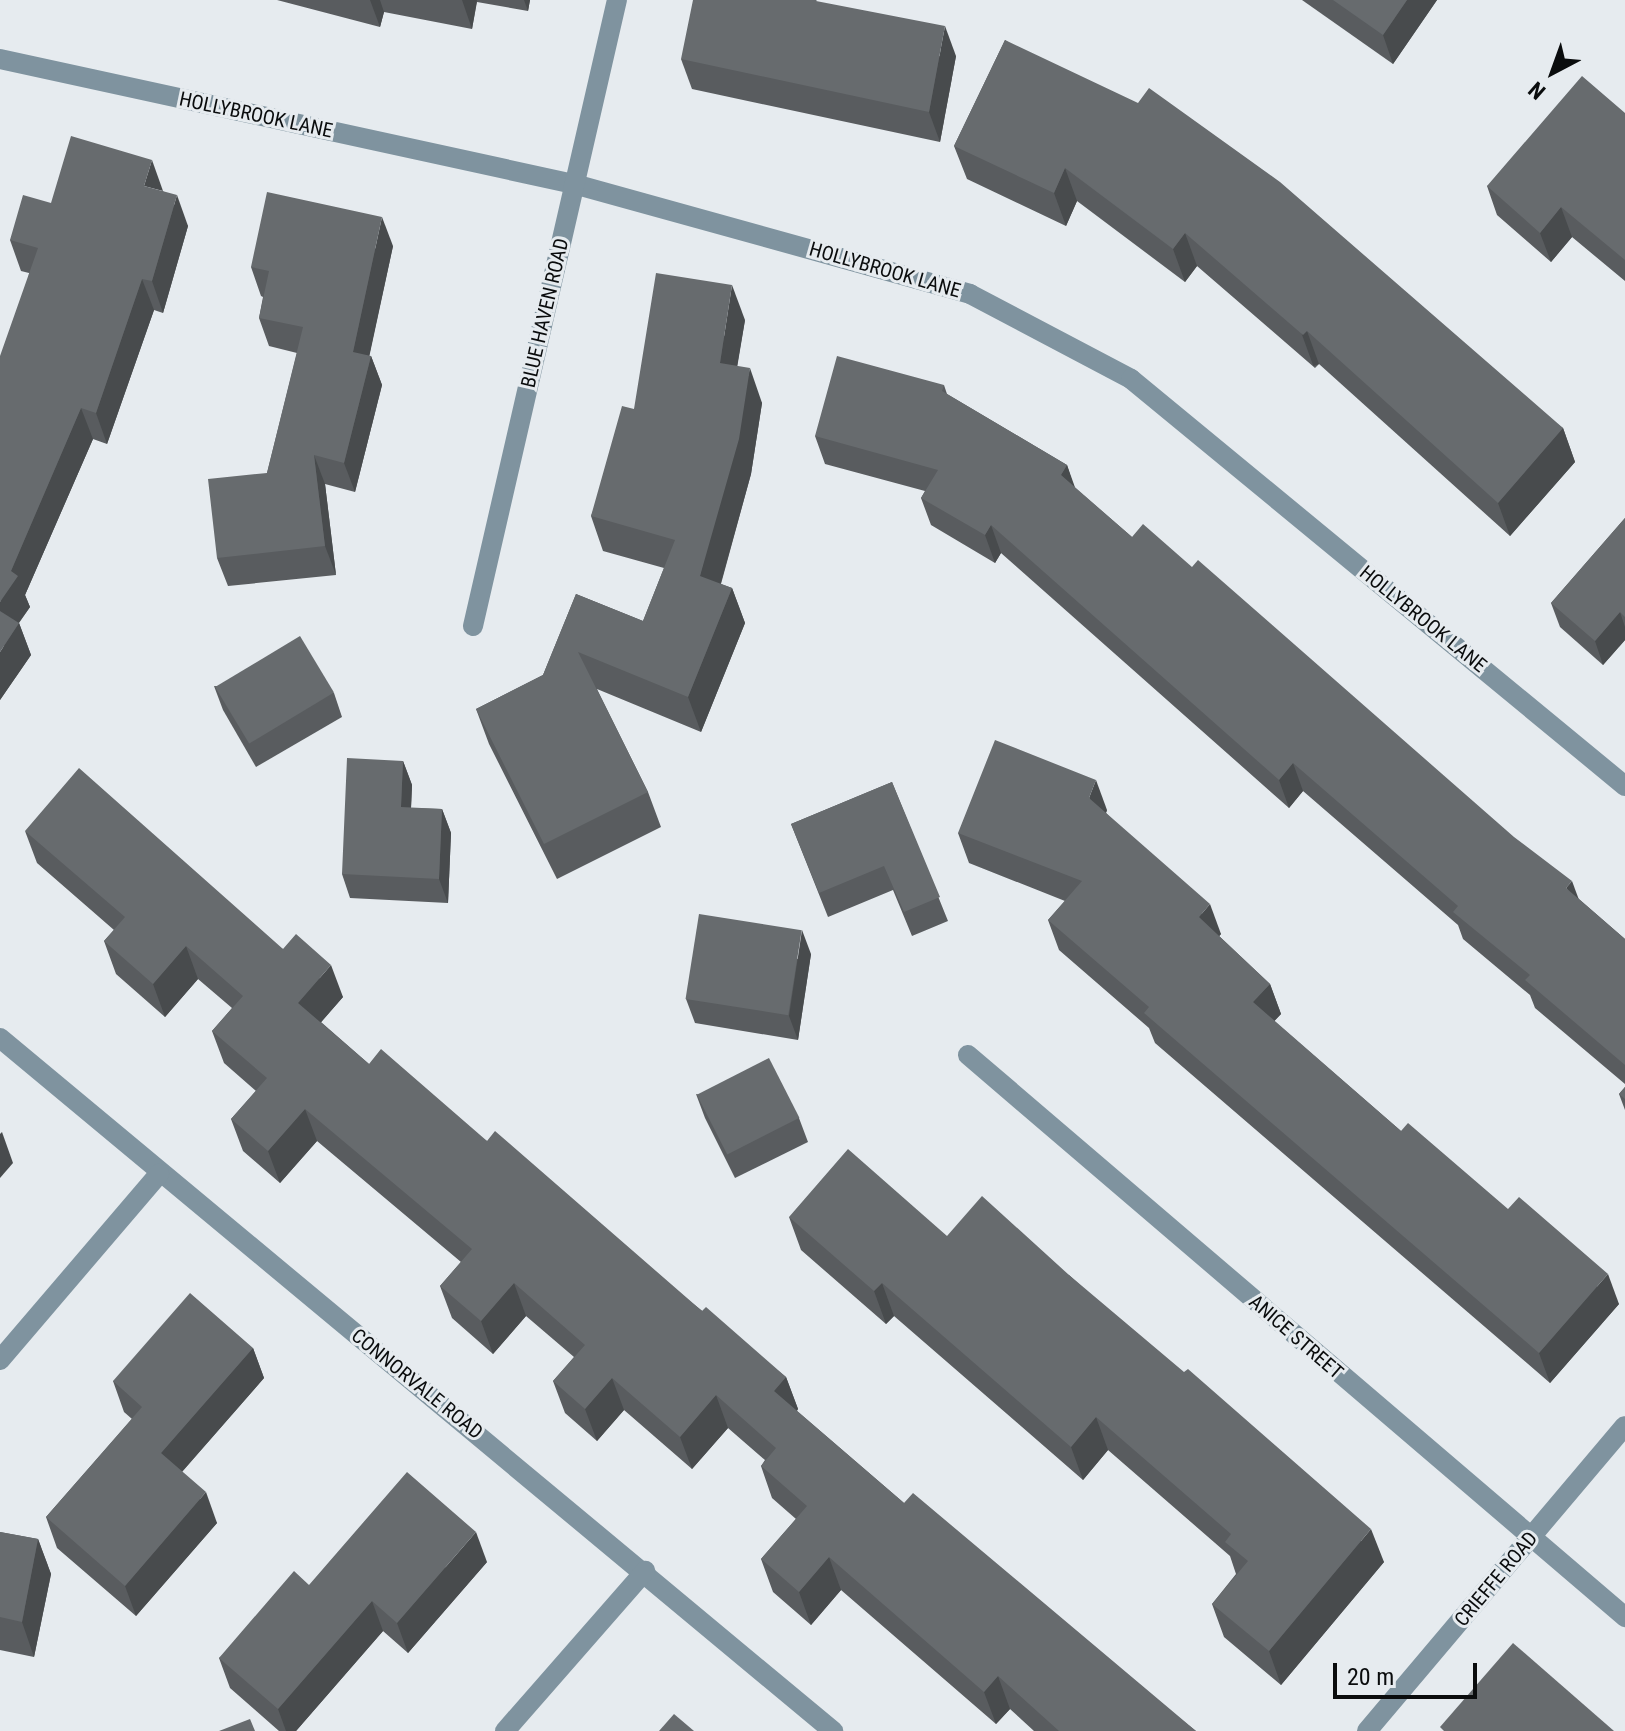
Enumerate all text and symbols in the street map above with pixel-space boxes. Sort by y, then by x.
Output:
north arrow [1513,32,1593,112]
text: N [1524,77,1550,104]
street label: HOLLYBROOK LANE [177,87,335,143]
street label: BLUE HAVEN ROAD [516,236,574,390]
street label: HOLLYBROOK LANE [807,237,963,303]
street label: HOLLYBROOK LANE [1355,561,1491,677]
street label: ANICE STREET [1244,1290,1348,1384]
street label: CONNORVALE ROAD [346,1324,488,1444]
street label: CRIEFFE ROAD [1450,1527,1542,1631]
scale bar [1337,1647,1481,1697]
text: 20 m [1347,1663,1394,1691]

